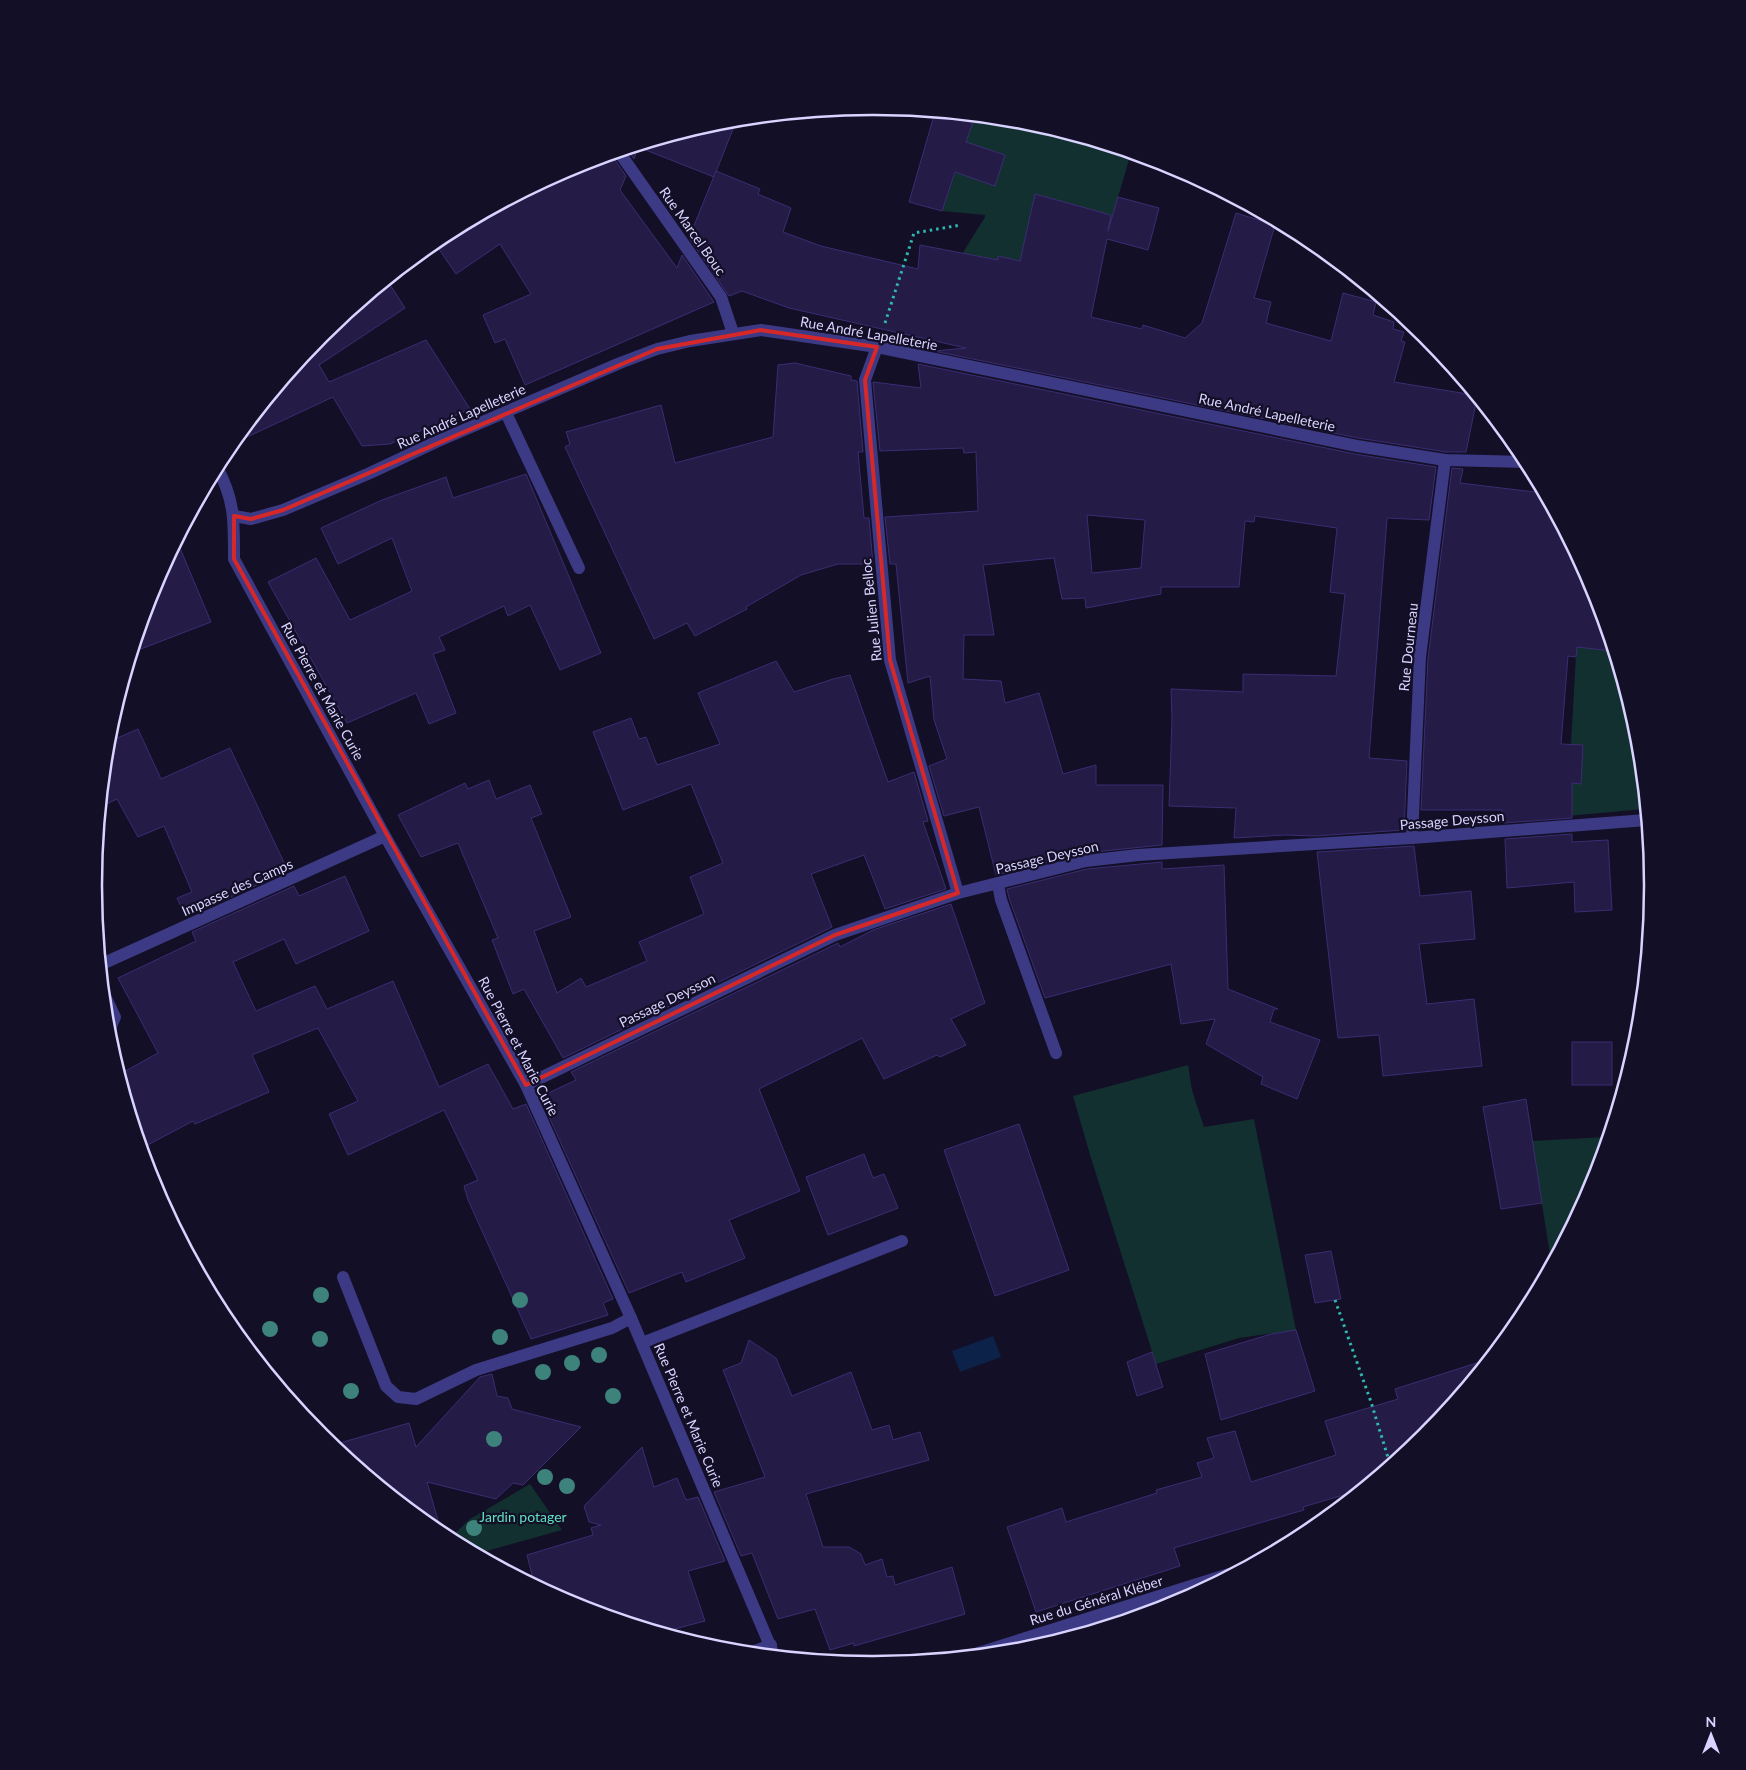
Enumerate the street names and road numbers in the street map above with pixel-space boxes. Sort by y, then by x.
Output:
street label: Rue Marcel Bouc [656,184,730,279]
street label: Rue André Lapelleterie [799,313,939,353]
street label: Rue André Lapelleterie [394,380,528,452]
street label: Rue André Lapelleterie [1197,389,1337,435]
street label: Rue Julien Belloc [857,557,885,662]
street label: Rue Dourneau [1395,602,1421,692]
street label: Rue Pierre et Marie Curie [278,619,368,763]
street label: Passage Deysson [1399,807,1505,833]
street label: Passage Deysson [994,837,1100,877]
street label: Impasse des Camps [179,855,295,919]
street label: Passage Deysson [616,969,718,1031]
street label: Rue Pierre et Marie Curie [475,973,563,1119]
street label: Rue Pierre et Marie Curie [651,1340,727,1490]
street label: Rue du Général Kléber [1027,1572,1165,1628]

